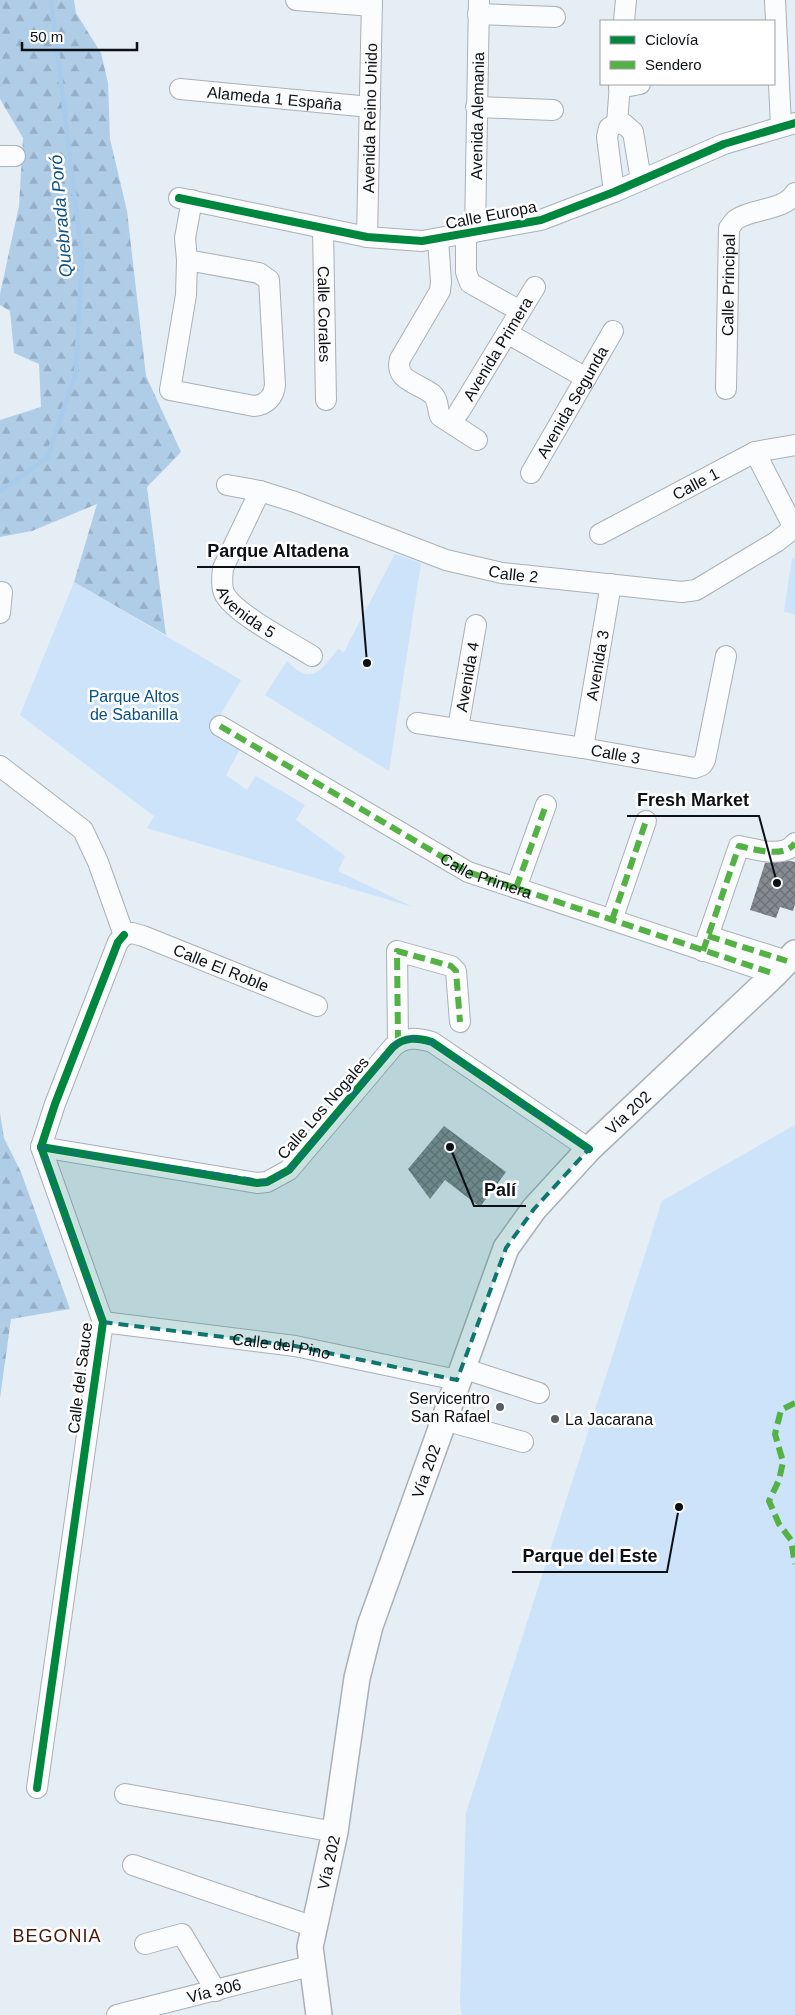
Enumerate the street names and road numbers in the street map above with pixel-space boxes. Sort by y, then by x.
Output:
street label: Avenida Reino Unido [359,43,380,193]
street label: Avenida Alemania [467,52,487,180]
street label: Alameda 1 España [206,83,343,113]
street label: Calle Europa [444,198,538,232]
street label: Calle Principal [718,234,737,336]
street label: Calle Corales [315,266,334,362]
street label: Avenida Primera [460,294,535,404]
street label: Avenida Segunda [533,343,611,461]
street label: Calle 1 [669,464,722,503]
street label: Calle 2 [487,562,539,585]
street label: Avenida 5 [214,584,279,641]
street label: Avenida 3 [583,629,612,702]
street label: Avenida 4 [452,640,481,713]
street label: Calle 3 [590,741,642,767]
street label: Calle Primera [438,849,534,901]
street label: Calle El Roble [171,941,272,994]
street label: Calle Los Nogales [274,1053,372,1163]
street label: Vía 202 [602,1087,654,1137]
street label: Calle del Sauce [65,1321,95,1435]
street label: Calle del Pino [232,1330,332,1362]
street label: Vía 202 [408,1442,443,1500]
street label: Vía 202 [314,1834,343,1891]
street label: Vía 306 [185,1975,243,2005]

